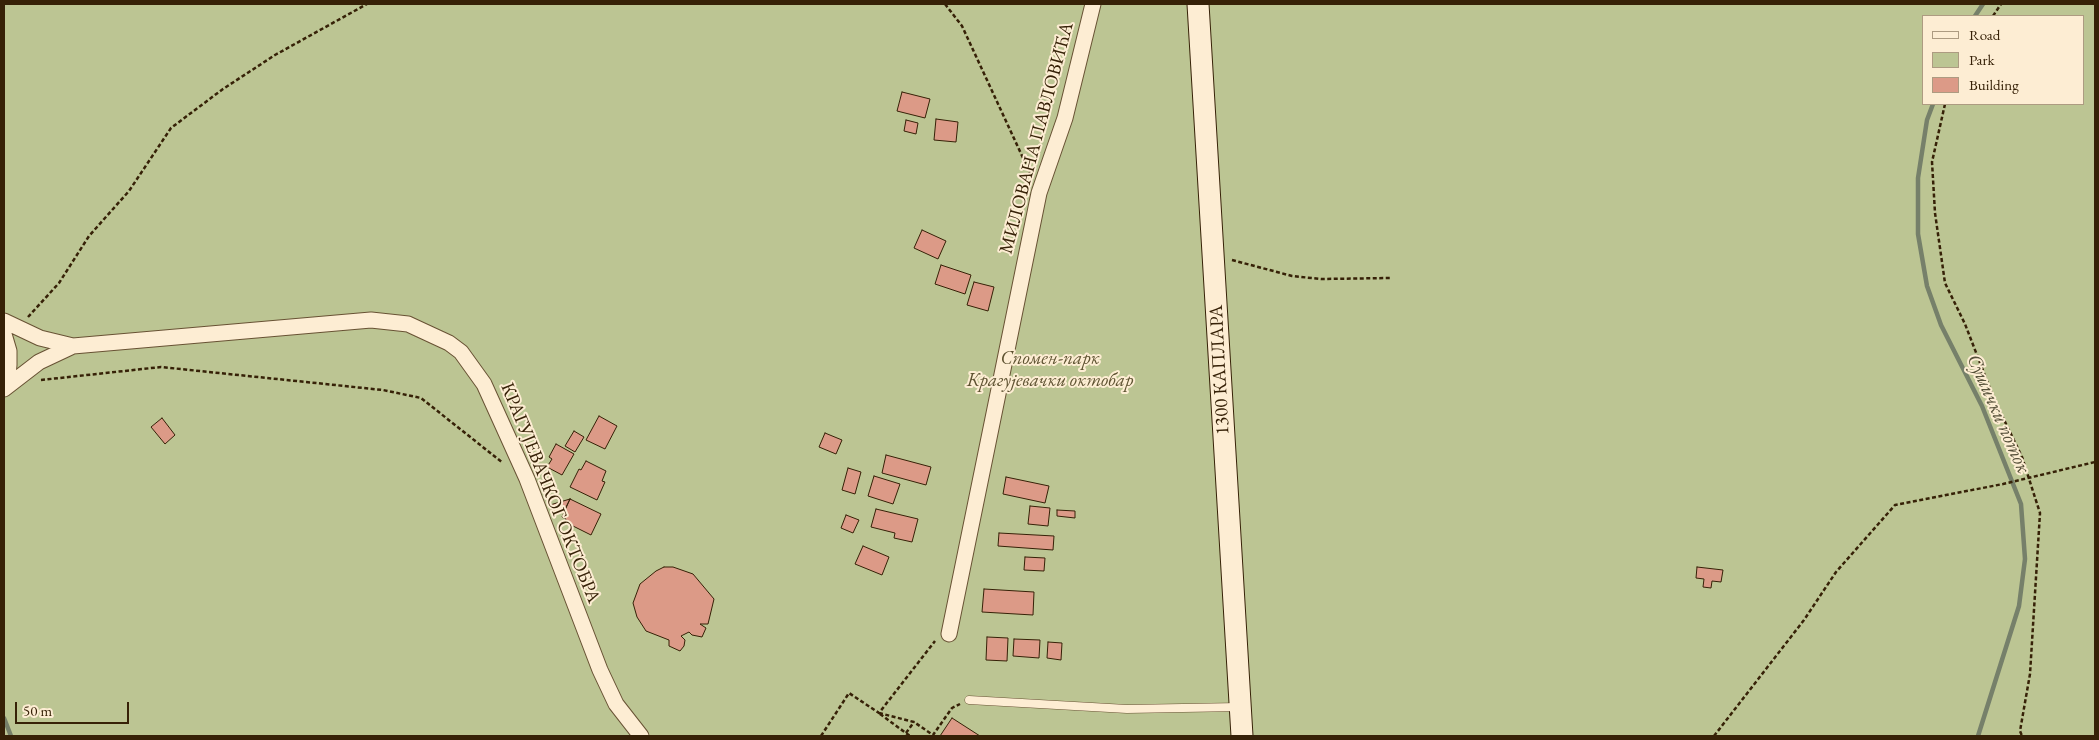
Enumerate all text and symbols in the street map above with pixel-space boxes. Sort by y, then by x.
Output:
legend [1922,15,2084,105]
street label: МИЛОВАНА ПАВЛОВИЋА [995,20,1079,256]
text: Road [1969,25,2000,44]
text: Park [1969,50,1995,69]
text: Building [1969,75,2019,94]
street label: 1300 КАПЛАРА [1205,304,1235,436]
park label: Спомен-парк Крагујевачки октобар [967,348,1133,392]
water label: Сушички поток [1961,351,2035,477]
street label: КРАГУЈЕВАЧКОГ ОКТОБРА [495,379,605,607]
scale bar [18,692,131,724]
text: 50 m [23,701,52,720]

